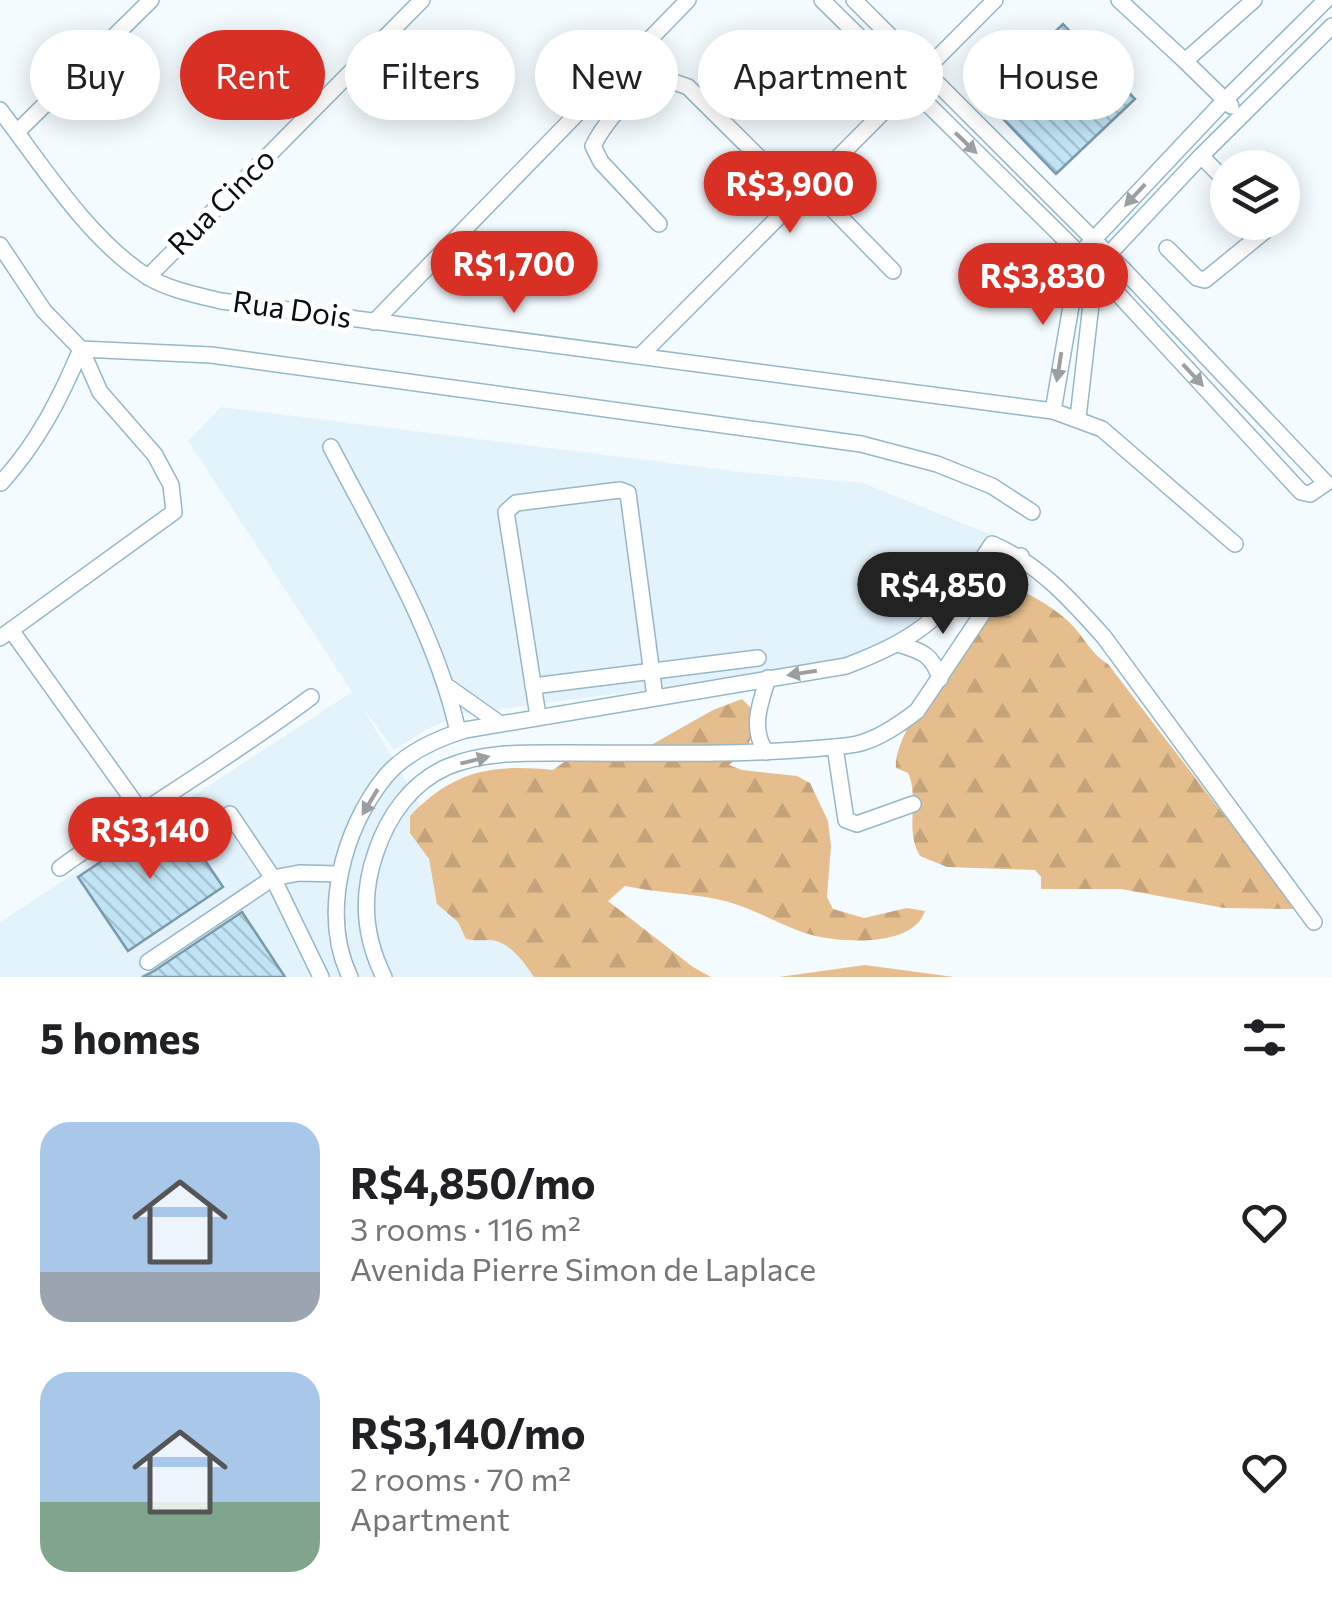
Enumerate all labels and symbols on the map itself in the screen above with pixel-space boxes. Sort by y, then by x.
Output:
one-way arrow [953,131,977,154]
street label: Rua Cinco [159,139,282,262]
pin: R$3,900 [698,151,882,236]
one-way arrow [1124,183,1147,207]
pin: R$1,700 [422,231,606,316]
pin: R$3,830 [951,243,1135,328]
street label: Rua Dois [231,281,354,334]
one-way arrow [1051,352,1066,383]
one-way arrow [1181,363,1204,387]
pin: R$4,850 [851,552,1035,637]
one-way arrow [786,665,817,681]
one-way arrow [460,752,491,767]
one-way arrow [362,788,379,816]
pin: R$3,140 [58,797,242,882]

